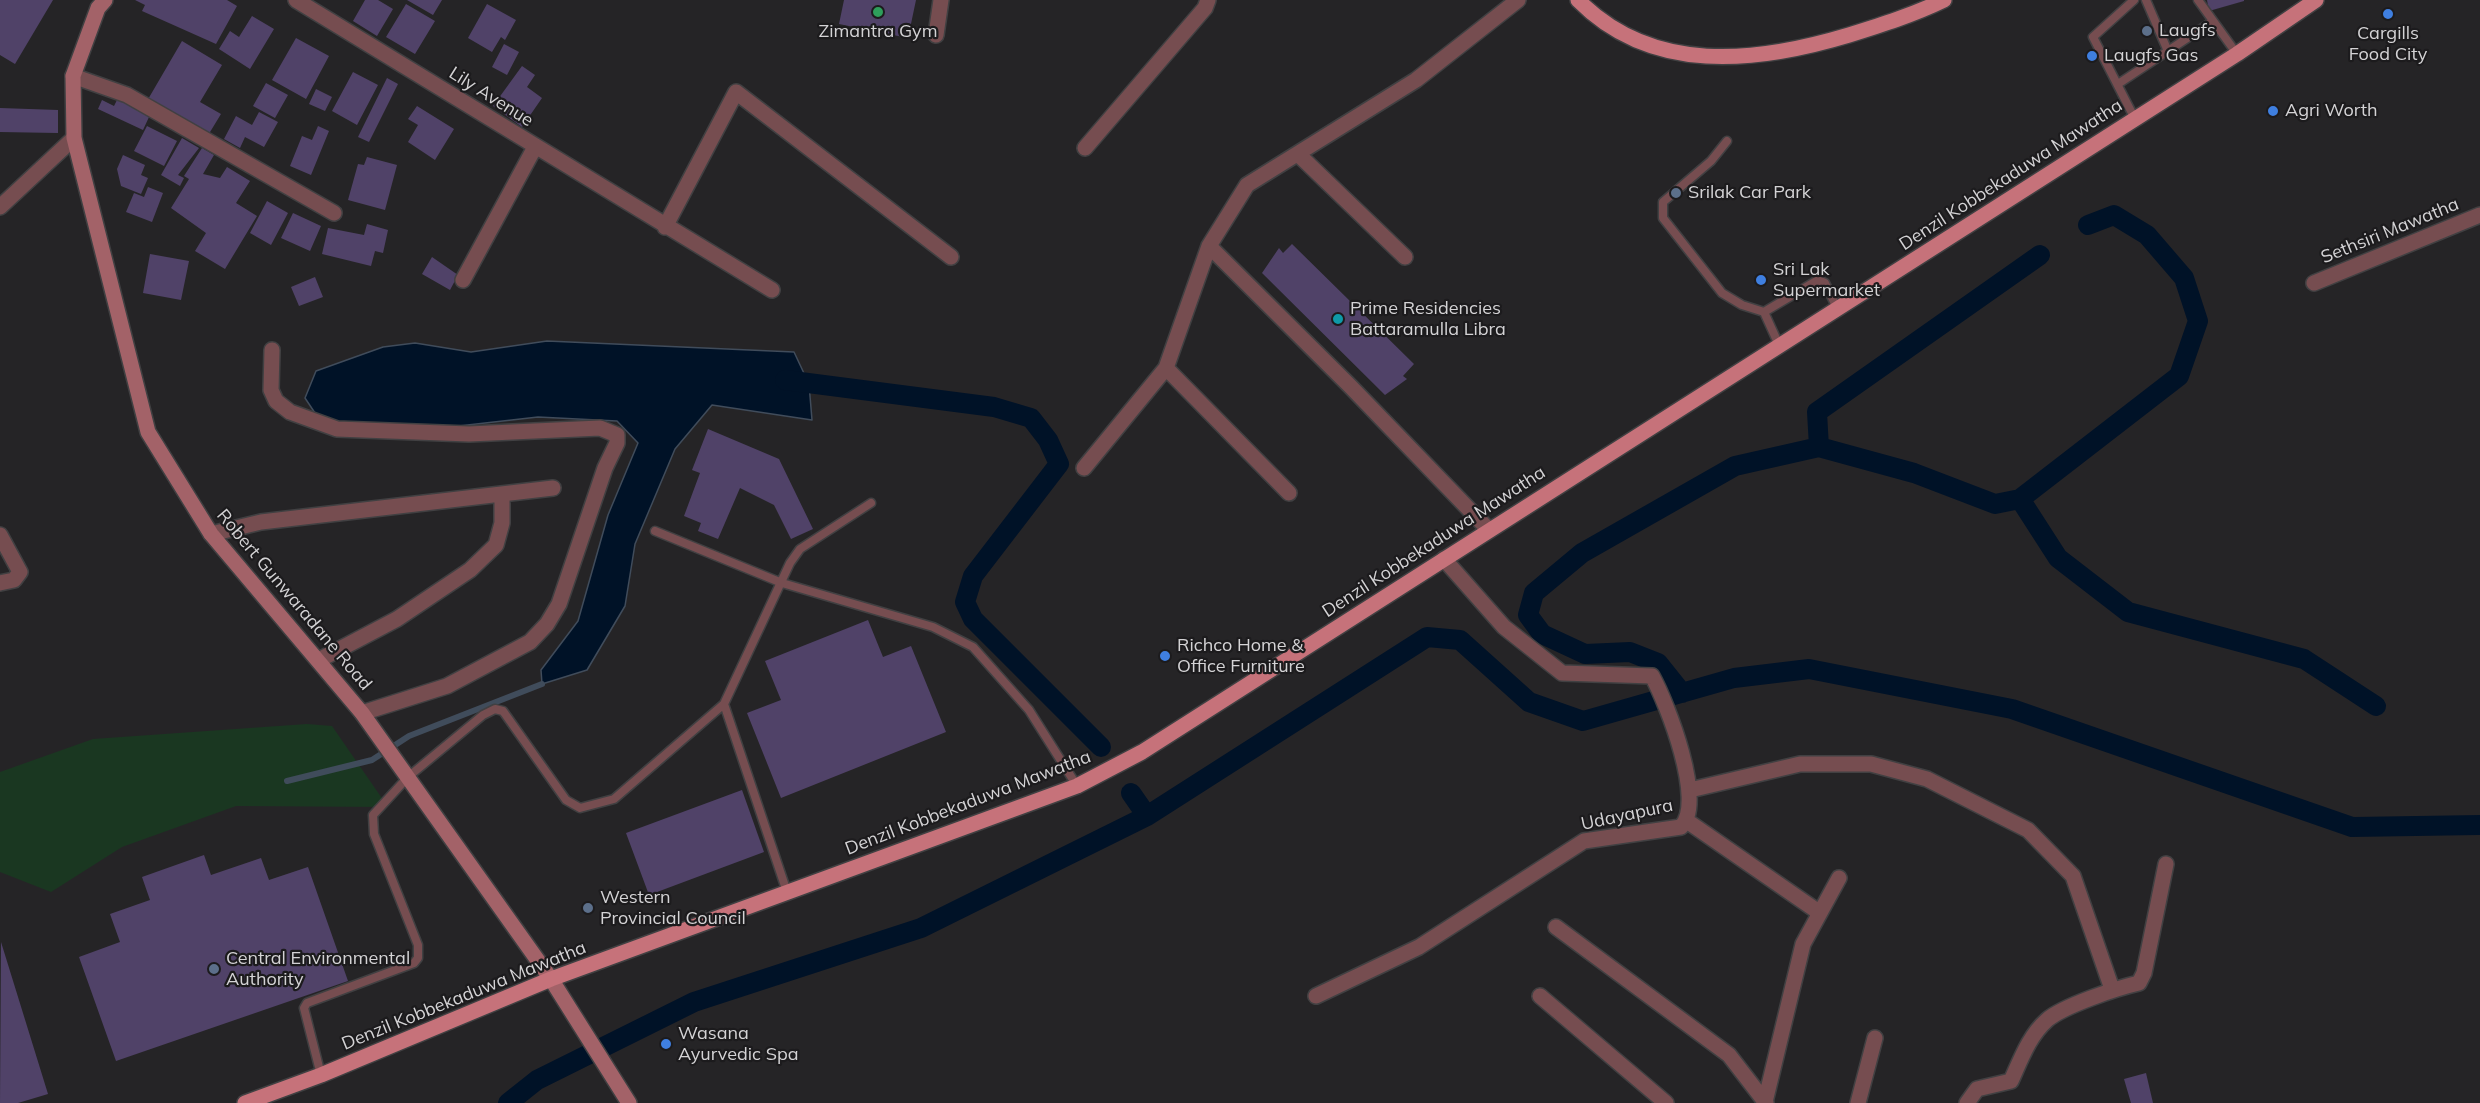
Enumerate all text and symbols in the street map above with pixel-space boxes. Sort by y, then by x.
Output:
marker: Zimantra Gym [871,5,885,19]
marker: Cargills Food City [2381,7,2395,21]
place label: Laugfs [2159,20,2216,42]
place label: Zimantra Gym [819,21,937,43]
place label: Cargills Food City [2349,23,2427,66]
marker: Laugfs [2140,24,2154,38]
place label: Laugfs Gas [2104,45,2198,67]
marker: Laugfs Gas [2085,49,2099,63]
street label: Lily Avenue [445,63,537,131]
street label: Denzil Kobbekaduwa Mawatha [1895,95,2127,255]
place label: Agri Worth [2285,100,2378,122]
marker: Agri Worth [2266,104,2280,118]
place label: Srilak Car Park [1688,182,1811,204]
marker: Srilak Car Park [1669,186,1683,200]
street label: Sethsiri Mawatha [2318,194,2462,268]
place label: Sri Lak Supermarket [1773,259,1880,302]
marker: Sri Lak Supermarket [1754,273,1768,287]
place label: Prime Residencies Battaramulla Libra [1350,298,1506,340]
marker: Prime Residencies Battaramulla Libra [1331,312,1345,326]
street label: Denzil Kobbekaduwa Mawatha [1318,462,1550,622]
street label: Robert Gunwaradane Road [212,505,376,695]
place label: Richco Home & Office Furniture [1177,635,1305,678]
marker: Richco Home & Office Furniture [1158,649,1172,663]
street label: Denzil Kobbekaduwa Mawatha [842,746,1094,860]
street label: Udayapura [1579,795,1675,835]
place label: Western Provincial Council [600,887,746,930]
marker: Western Provincial Council [581,901,595,915]
street label: Denzil Kobbekaduwa Mawatha [339,937,589,1055]
place label: Central Environmental Authority [226,948,410,990]
marker: Central Environmental Authority [207,962,221,976]
place label: Wasana Ayurvedic Spa [678,1023,798,1066]
marker: Wasana Ayurvedic Spa [659,1037,673,1051]

